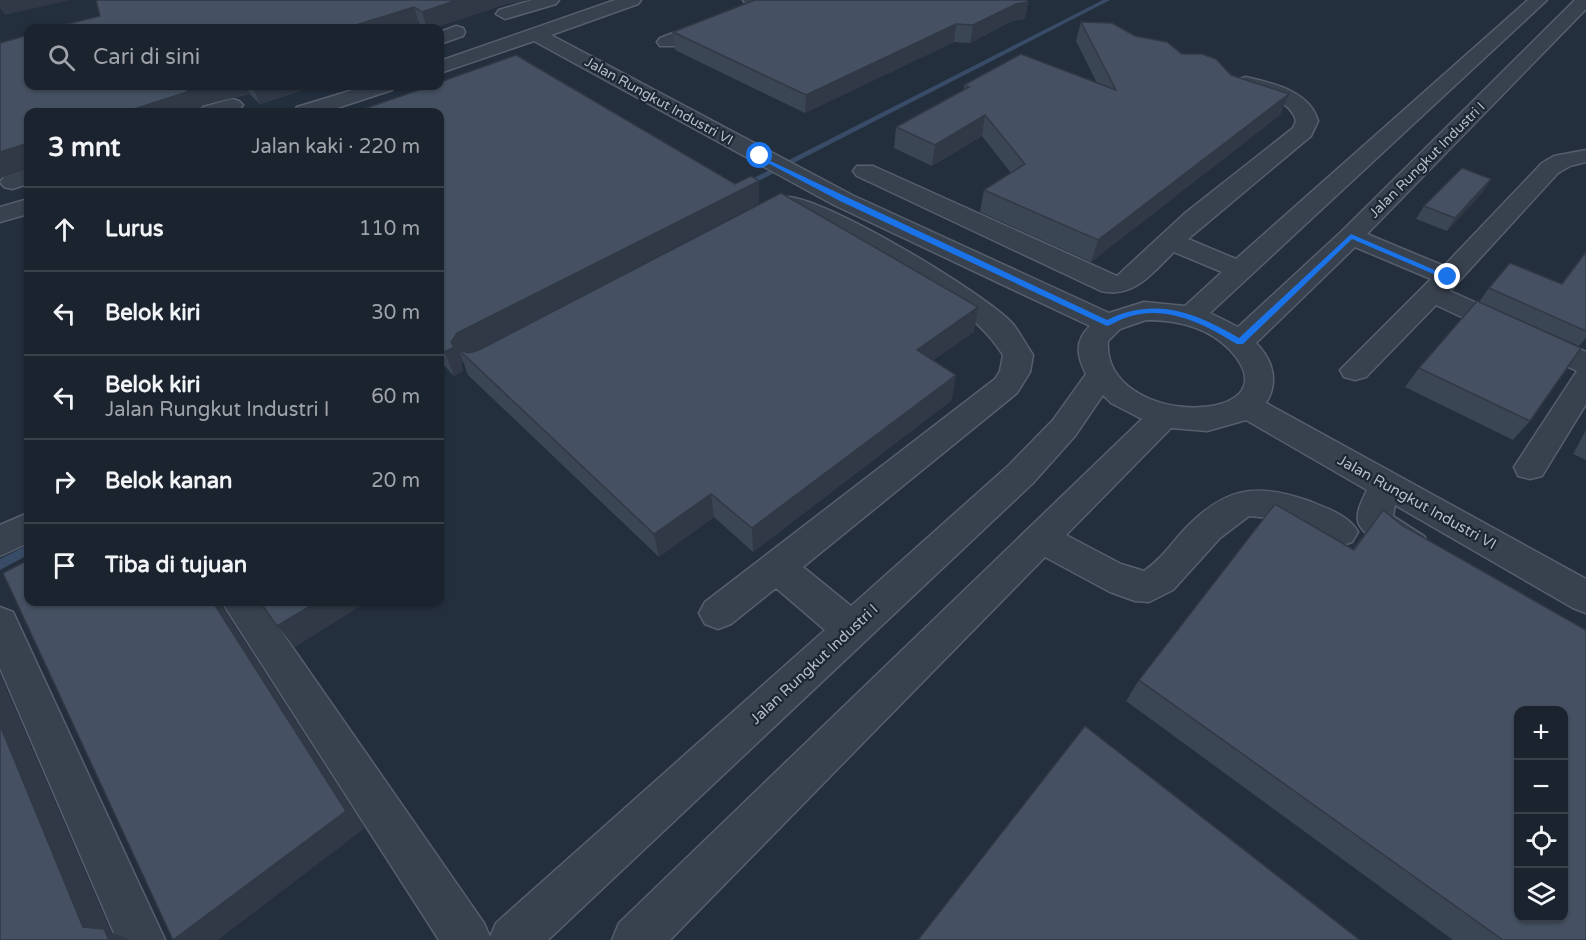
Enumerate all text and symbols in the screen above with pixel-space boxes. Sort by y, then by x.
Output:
search box [24,24,444,90]
icon: search [45,41,78,74]
text: Cari di sini [93,44,200,70]
street label: Jalan Rungkut Industri VI [582,53,736,149]
street label: Jalan Rungkut Industri I [1365,98,1489,222]
text: 3 mnt [48,132,120,163]
text: Jalan kaki · 220 m [251,135,420,159]
route start [746,142,772,168]
icon: ahead [48,213,81,246]
text: Lurus [105,216,163,242]
text: 110 m [359,217,420,241]
route end [1434,263,1460,289]
icon: left [48,297,81,330]
text: Belok kiri [105,300,201,326]
text: 30 m [371,301,420,325]
text: Belok kiri [105,372,201,398]
icon: left [48,381,81,414]
text: 60 m [371,385,420,409]
text: Jalan Rungkut Industri I [105,398,329,422]
street label: Jalan Rungkut Industri VI [1334,451,1500,553]
icon: right [48,465,81,498]
text: Belok kanan [105,468,232,494]
text: 20 m [371,469,420,493]
icon: arrive [48,549,81,582]
text: Tiba di tujuan [105,552,247,578]
street label: Jalan Rungkut Industri I [746,600,882,728]
map controls [1514,706,1568,922]
button: + [1514,706,1568,760]
button: − [1514,760,1568,814]
button: locate [1514,814,1568,868]
button: layers [1514,868,1568,922]

